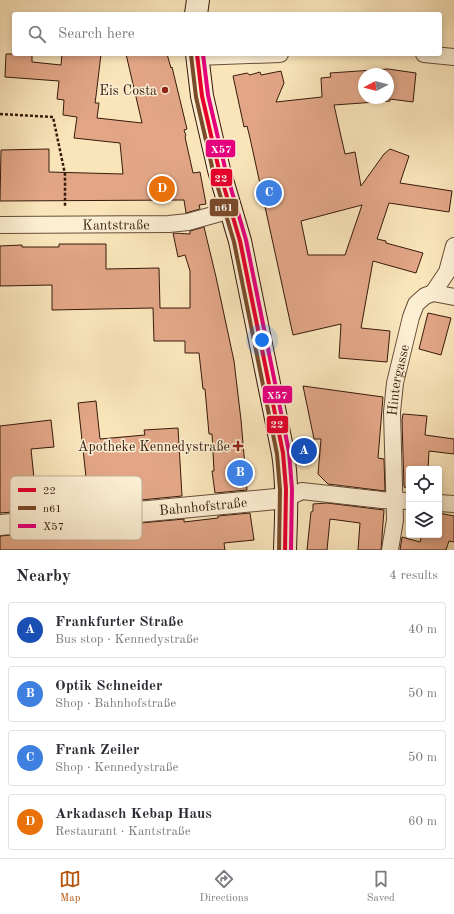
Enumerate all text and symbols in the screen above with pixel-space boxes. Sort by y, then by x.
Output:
search box [12,12,442,56]
icon: search [26,23,48,45]
text: Search here [58,27,135,42]
north arrow [358,68,394,104]
place label: Eis Costa [99,84,157,98]
marker: Eis Costa [160,85,170,95]
line badge: X57 [205,139,236,158]
text: X57 [210,145,232,156]
line badge: 22 [210,168,233,187]
pin: D [149,174,175,204]
text: 22 [215,174,227,185]
pin: C [256,178,282,208]
line badge: n61 [209,198,239,217]
text: n61 [215,203,233,214]
street label: Kantstraße [82,218,150,233]
your location [252,330,272,350]
street label: Hintergasse [386,343,412,417]
line badge: X57 [262,385,293,404]
text: X57 [266,391,288,402]
line badge: 22 [266,415,289,434]
text: 22 [271,420,283,431]
pin: A [291,436,317,466]
place label: Apotheke Kennedystraße [78,440,230,454]
marker: Apotheke Kennedystraße [233,441,243,451]
pin: B [227,458,253,488]
map controls [406,466,442,538]
button: locate [406,466,442,502]
legend [10,476,142,540]
text: 22 [43,486,56,497]
street label: Bahnhofstraße [159,496,248,518]
button: layers [406,502,442,538]
text: n61 [43,504,62,515]
text: X57 [43,522,64,533]
text: Nearby [16,568,71,585]
text: 4 results [389,569,438,582]
text: Frankfurter Straße [55,615,184,630]
text: A [25,623,35,636]
text: 40 m [408,623,437,636]
text: Bus stop · Kennedystraße [55,633,199,646]
text: Optik Schneider [55,679,163,694]
text: B [25,687,35,700]
text: 50 m [408,687,437,700]
text: Shop · Bahnhofstraße [55,697,176,710]
text: Frank Zeiler [55,743,140,758]
text: C [26,751,34,764]
text: 50 m [408,751,437,764]
text: Shop · Kennedystraße [55,761,179,774]
text: Arkadasch Kebap Haus [55,807,212,822]
text: D [25,815,35,828]
text: 60 m [408,815,437,828]
text: Restaurant · Kantstraße [55,825,191,838]
tab: Map [59,868,81,906]
tab: Directions [200,868,248,906]
tab: Saved [367,868,395,906]

